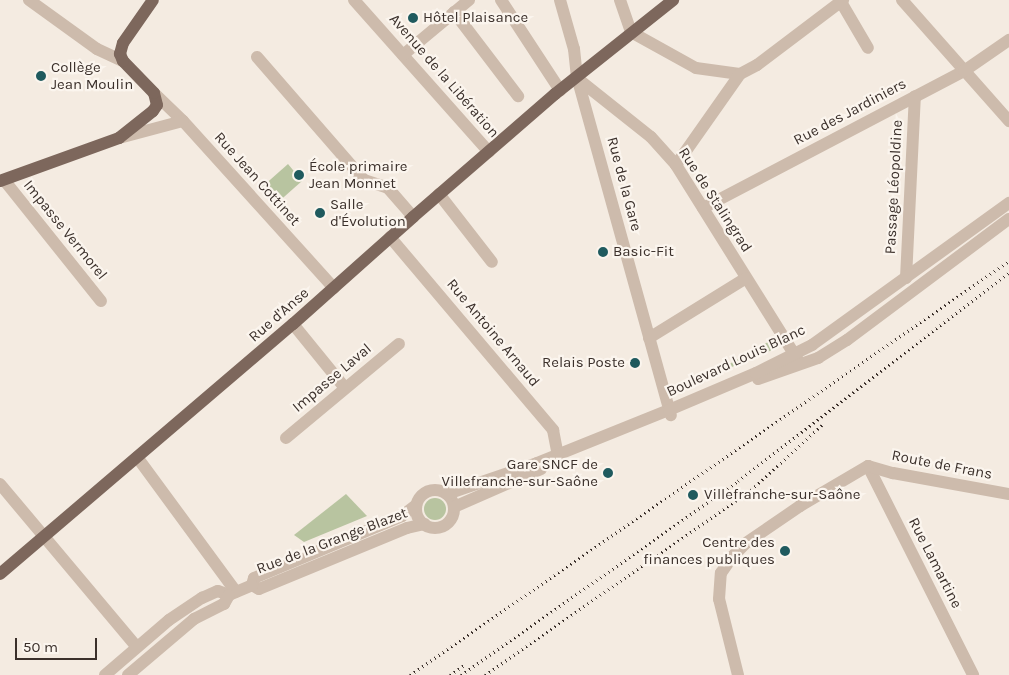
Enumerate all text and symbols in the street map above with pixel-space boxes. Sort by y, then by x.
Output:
place label: Hôtel Plaisance [423,9,528,27]
street label: Avenue de la Libération [385,10,503,142]
marker: Hôtel Plaisance [407,12,419,24]
place label: Collège Jean Moulin [51,58,133,93]
marker: Collège Jean Moulin [35,70,47,82]
street label: Rue des Jardiniers [791,75,909,149]
street label: Passage Léopoldine [881,119,907,255]
street label: Rue Jean Cottinet [210,129,304,229]
street label: Rue de la Gare [603,135,645,233]
street label: Rue de Stalingrad [674,144,756,256]
place label: École primaire Jean Monnet [309,157,407,192]
marker: École primaire Jean Monnet [293,169,305,181]
street label: Impasse Vermorel [19,177,111,283]
place label: Salle d'Évolution [330,195,406,230]
marker: Salle d'Évolution [314,207,326,219]
place label: Basic-Fit [613,243,674,261]
marker: Basic-Fit [597,246,609,258]
street label: Rue Antoine Arnaud [443,275,543,391]
street label: Rue d'Anse [245,284,313,346]
street label: Boulevard Louis Blanc [664,321,808,401]
street label: Impasse Laval [289,340,375,416]
place label: Relais Poste [542,354,625,372]
marker: Relais Poste [629,357,641,369]
street label: Route de Frans [890,446,994,484]
place label: Gare SNCF de Villefranche-sur-Saône [442,455,598,490]
marker: Gare SNCF de Villefranche-sur-Saône [602,467,614,479]
place label: Villefranche-sur-Saône [704,486,860,504]
marker: Villefranche-sur-Saône [686,488,700,502]
street label: Rue de la Grange Blazet [254,504,410,578]
street label: Rue Lamartine [904,515,966,611]
place label: Centre des finances publiques [643,533,775,568]
marker: Centre des finances publiques [779,545,791,557]
scale bar [18,628,100,660]
text: 50 m [23,638,58,656]

